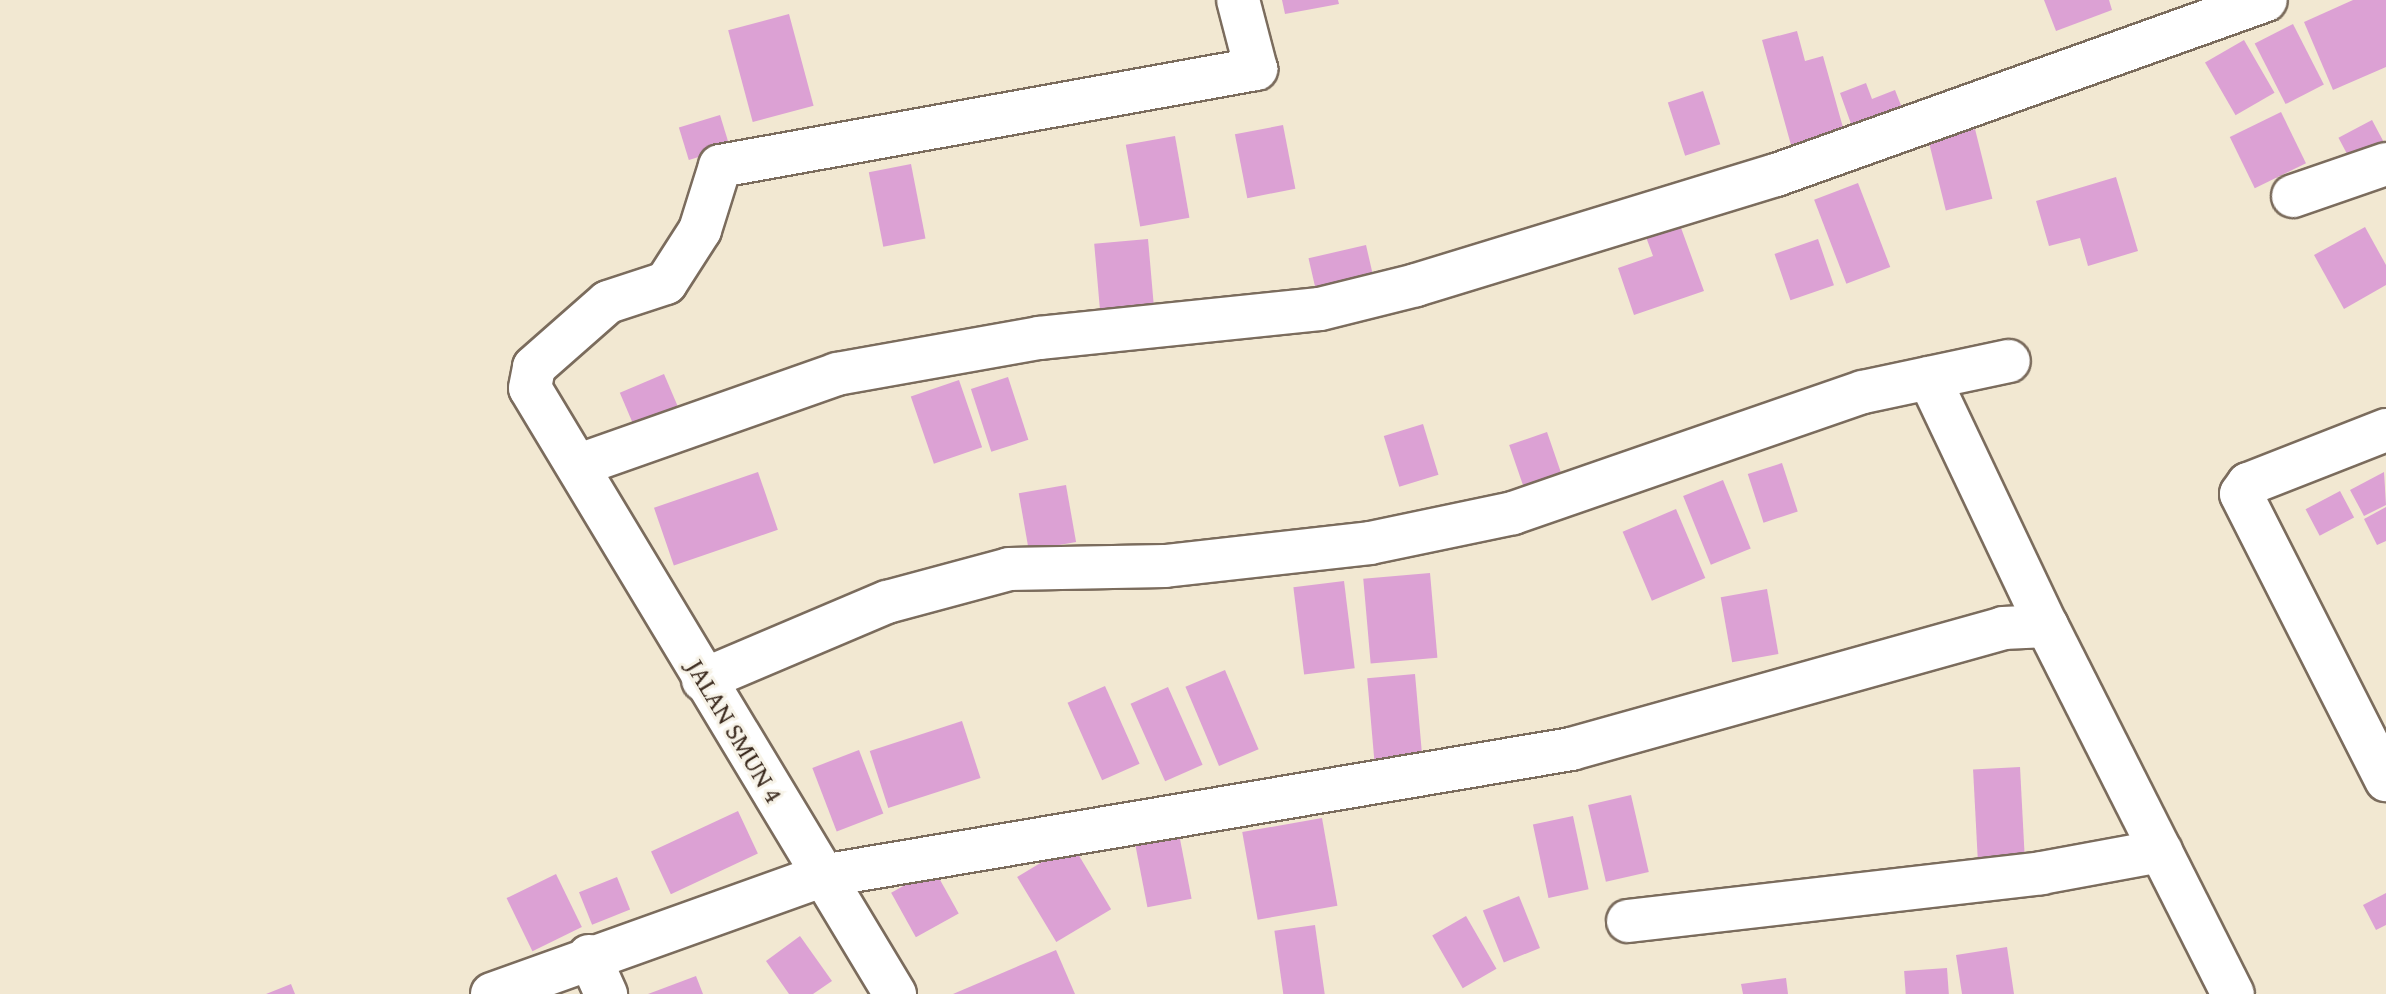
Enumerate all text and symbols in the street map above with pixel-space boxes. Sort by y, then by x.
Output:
street label: JALAN SMUN 4 [680,654,790,808]

